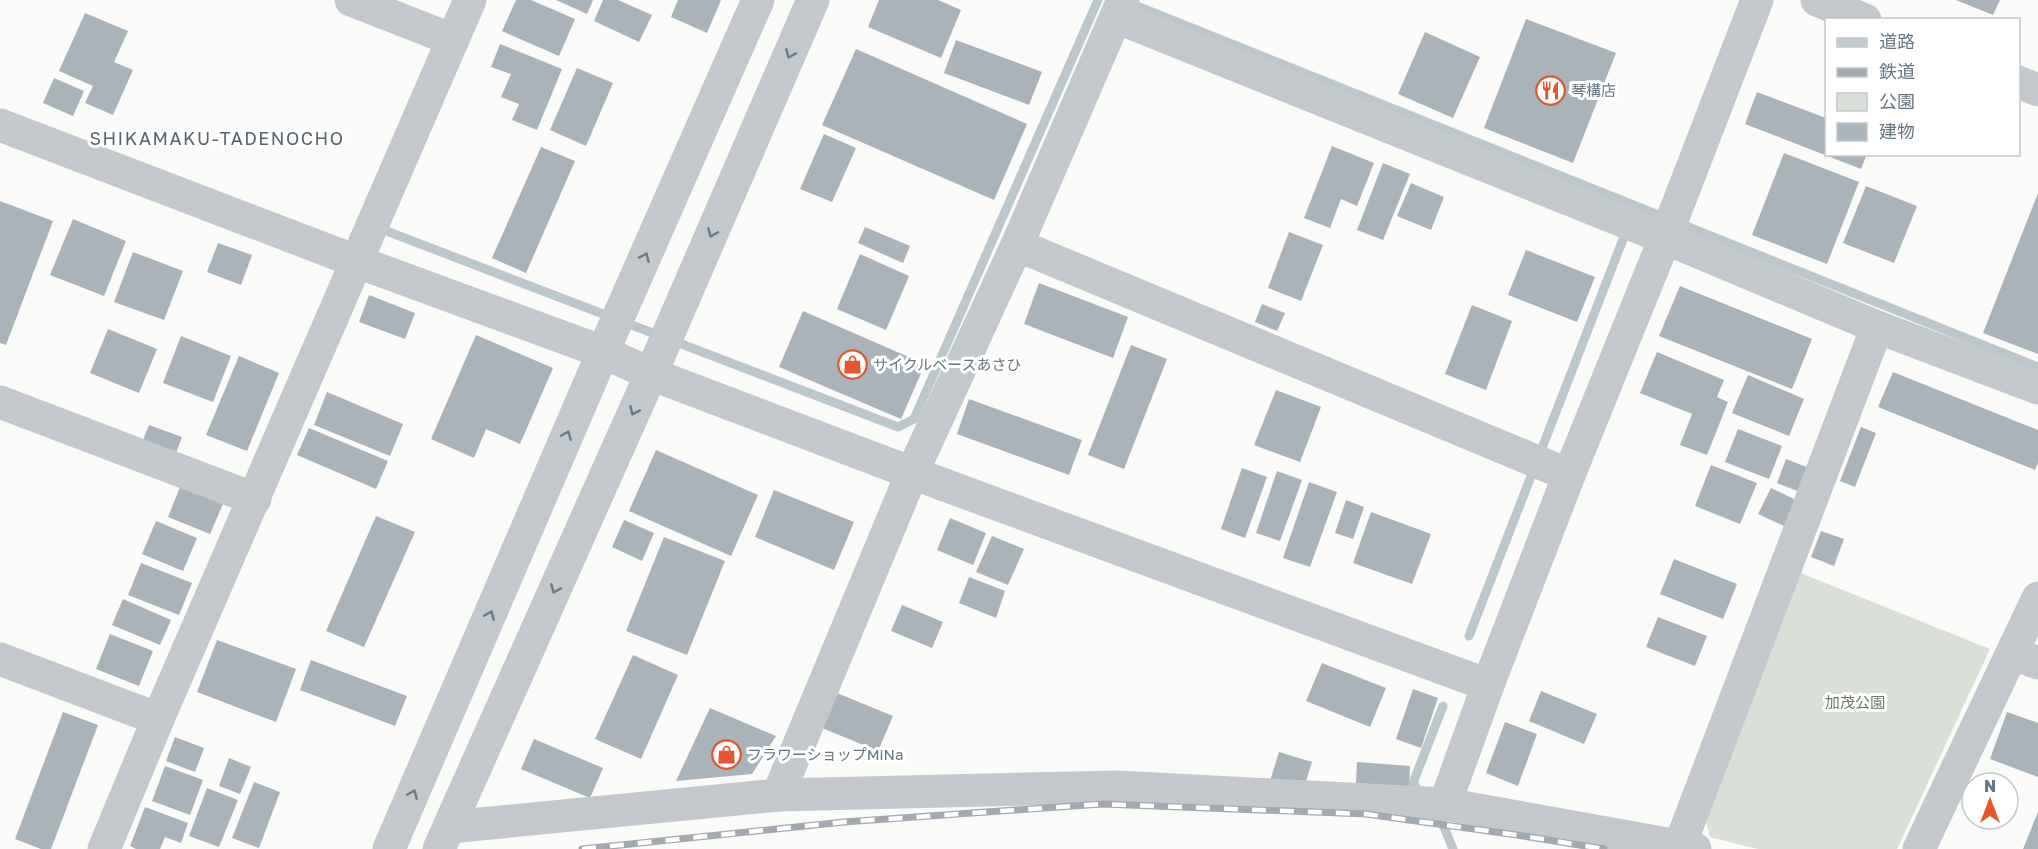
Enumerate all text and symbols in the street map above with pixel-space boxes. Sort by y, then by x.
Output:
legend [1825,18,2020,156]
text: 道路 [1879,30,1915,52]
one-way arrow [785,47,797,58]
text: 鉄道 [1879,60,1915,82]
restaurant icon: 琴構店 [1534,75,1566,107]
place label: 琴構店 [1571,81,1616,99]
text: 公園 [1879,90,1915,112]
text: 建物 [1879,120,1915,142]
district label: SHIKAMAKU-TADENOCHO [89,127,345,149]
one-way arrow [707,226,719,237]
one-way arrow [638,252,650,263]
shop icon: サイクルベースあさひ [836,349,868,381]
place label: サイクルベースあさひ [873,355,1022,373]
one-way arrow [630,405,642,416]
one-way arrow [560,431,572,442]
one-way arrow [550,583,562,594]
one-way arrow [483,610,495,621]
park label: 加茂公園 [1825,693,1885,711]
shop icon: フラワーショップMiNa [710,739,742,771]
place label: フラワーショップMiNa [747,745,904,763]
north arrow [1960,771,2020,831]
text: N [1984,776,1996,796]
one-way arrow [406,789,418,800]

